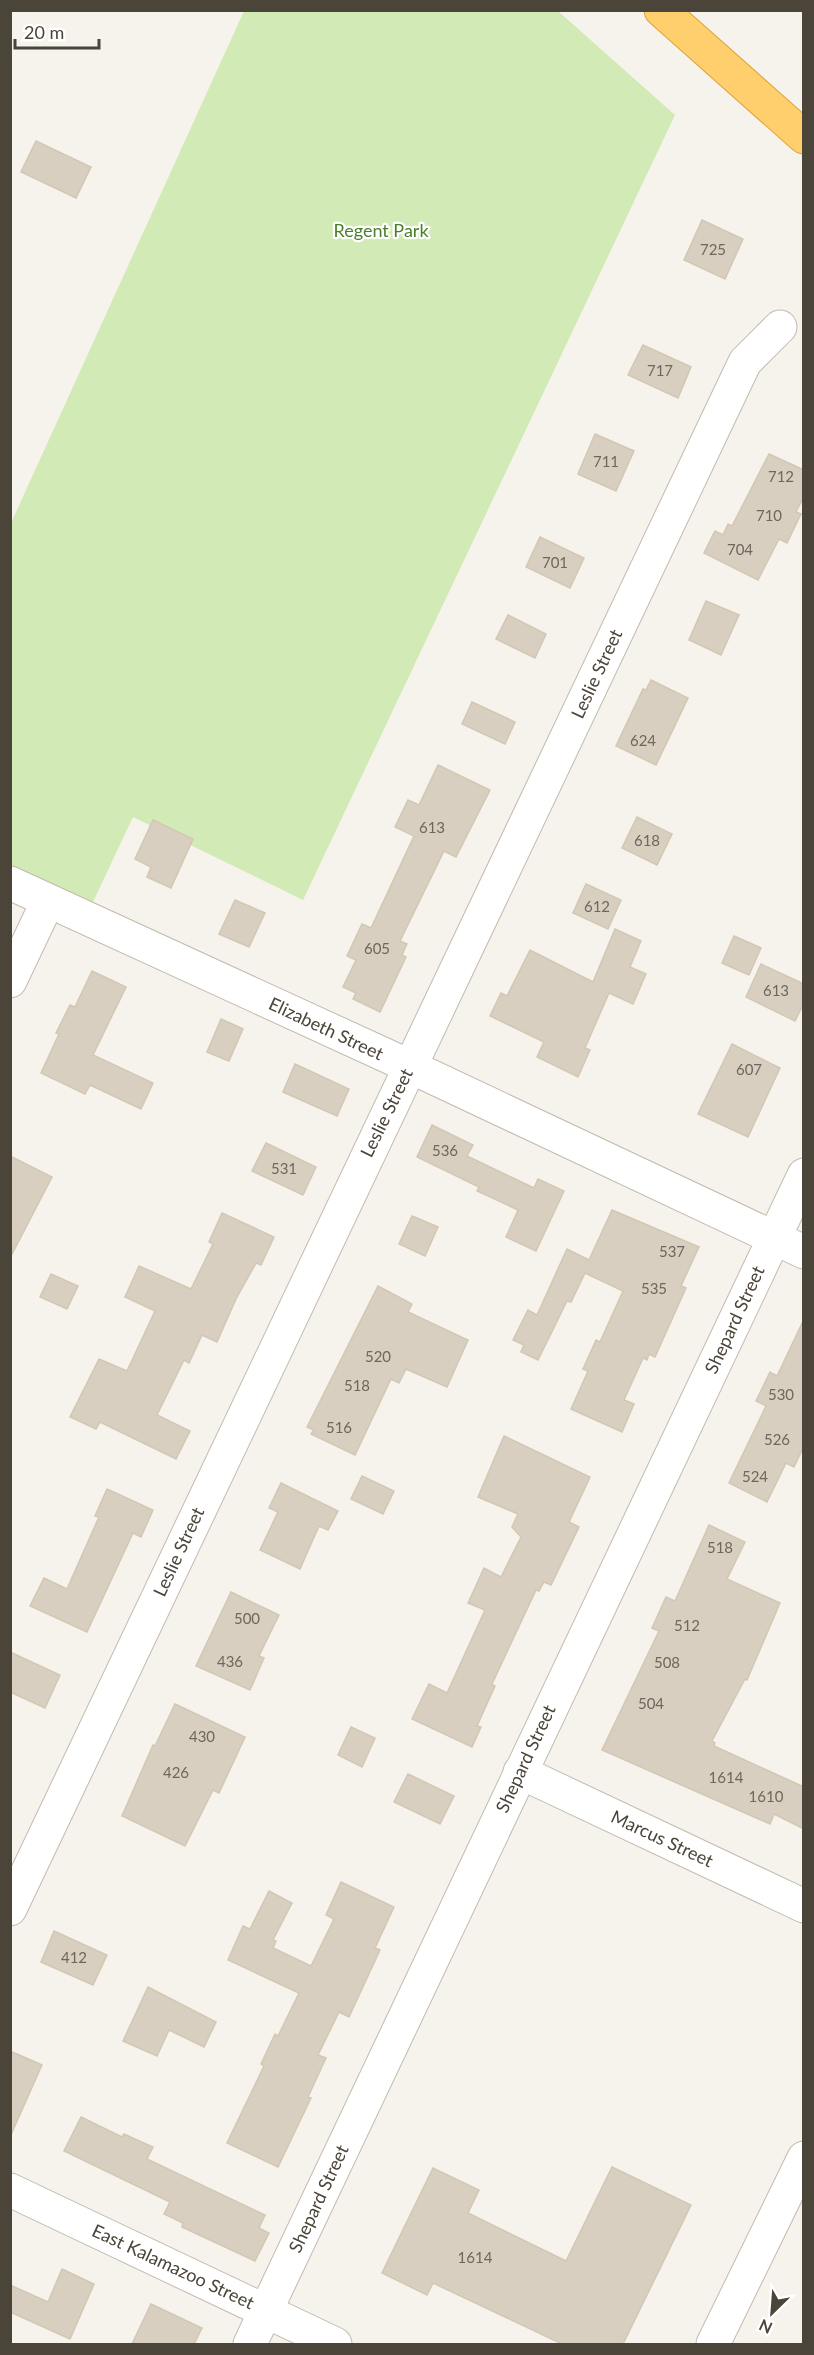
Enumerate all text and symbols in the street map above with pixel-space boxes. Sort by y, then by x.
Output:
scale bar [15,12,99,50]
text: 20 m [24,21,64,43]
park label: Regent Park [333,219,429,241]
house number: 725 [700,240,726,258]
house number: 717 [647,361,673,379]
house number: 711 [593,452,619,470]
house number: 712 [768,467,794,485]
house number: 710 [756,506,782,524]
house number: 704 [727,540,753,558]
house number: 701 [542,553,568,571]
street label: Leslie Street [566,625,627,722]
house number: 624 [630,731,656,749]
house number: 613 [419,818,445,836]
house number: 618 [634,831,660,849]
house number: 612 [584,897,610,915]
house number: 605 [364,939,390,957]
house number: 613 [763,981,789,999]
street label: Elizabeth Street [266,992,388,1064]
house number: 607 [736,1060,762,1078]
street label: Leslie Street [355,1064,417,1161]
house number: 536 [432,1141,458,1159]
house number: 531 [271,1159,297,1177]
house number: 537 [659,1242,685,1260]
street label: Shepard Street [700,1262,769,1377]
house number: 535 [641,1279,667,1297]
house number: 520 [365,1347,391,1365]
house number: 518 [344,1376,370,1394]
house number: 530 [768,1385,794,1403]
house number: 516 [326,1418,352,1436]
house number: 526 [764,1430,790,1448]
house number: 524 [742,1467,768,1485]
street label: Leslie Street [148,1503,209,1600]
house number: 518 [707,1538,733,1556]
house number: 500 [234,1609,260,1627]
house number: 512 [674,1616,700,1634]
house number: 436 [217,1652,243,1670]
house number: 508 [654,1653,680,1671]
house number: 504 [638,1694,664,1712]
street label: Shepard Street [491,1701,560,1816]
house number: 430 [189,1727,215,1745]
house number: 426 [163,1763,189,1781]
house number: 1614 [709,1768,744,1786]
house number: 1610 [749,1787,784,1805]
street label: Marcus Street [608,1805,717,1872]
house number: 412 [61,1948,87,1966]
street label: Shepard Street [284,2141,353,2256]
street label: East Kalamazoo Street [89,2219,258,2314]
house number: 1614 [458,2248,493,2266]
north arrow [742,2283,802,2343]
text: N [756,2316,775,2338]

